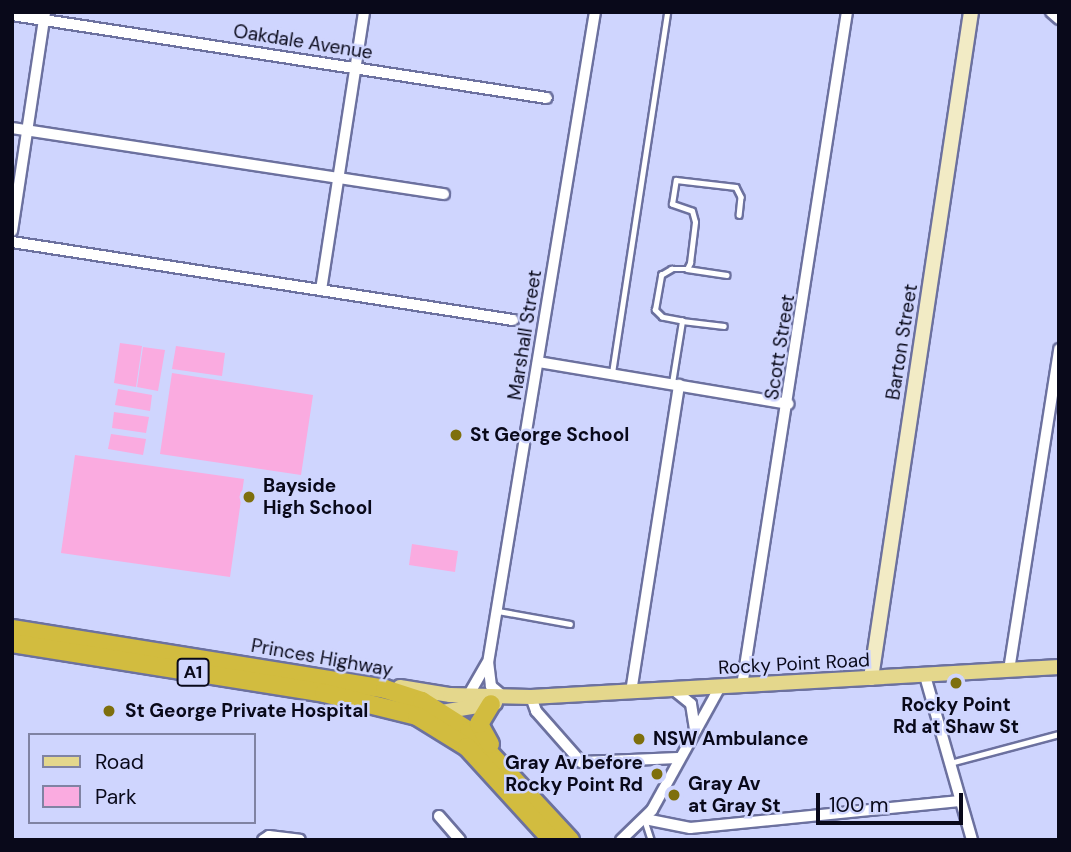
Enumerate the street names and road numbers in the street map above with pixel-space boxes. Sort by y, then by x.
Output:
street label: Oakdale Avenue [232,20,374,64]
street label: Marshall Street [503,268,547,402]
street label: Barton Street [882,282,922,402]
street label: Scott Street [760,293,800,401]
street label: Princes Highway [249,634,395,682]
street label: Rocky Point Road [718,649,870,679]
road number: A1 [176,658,210,686]

